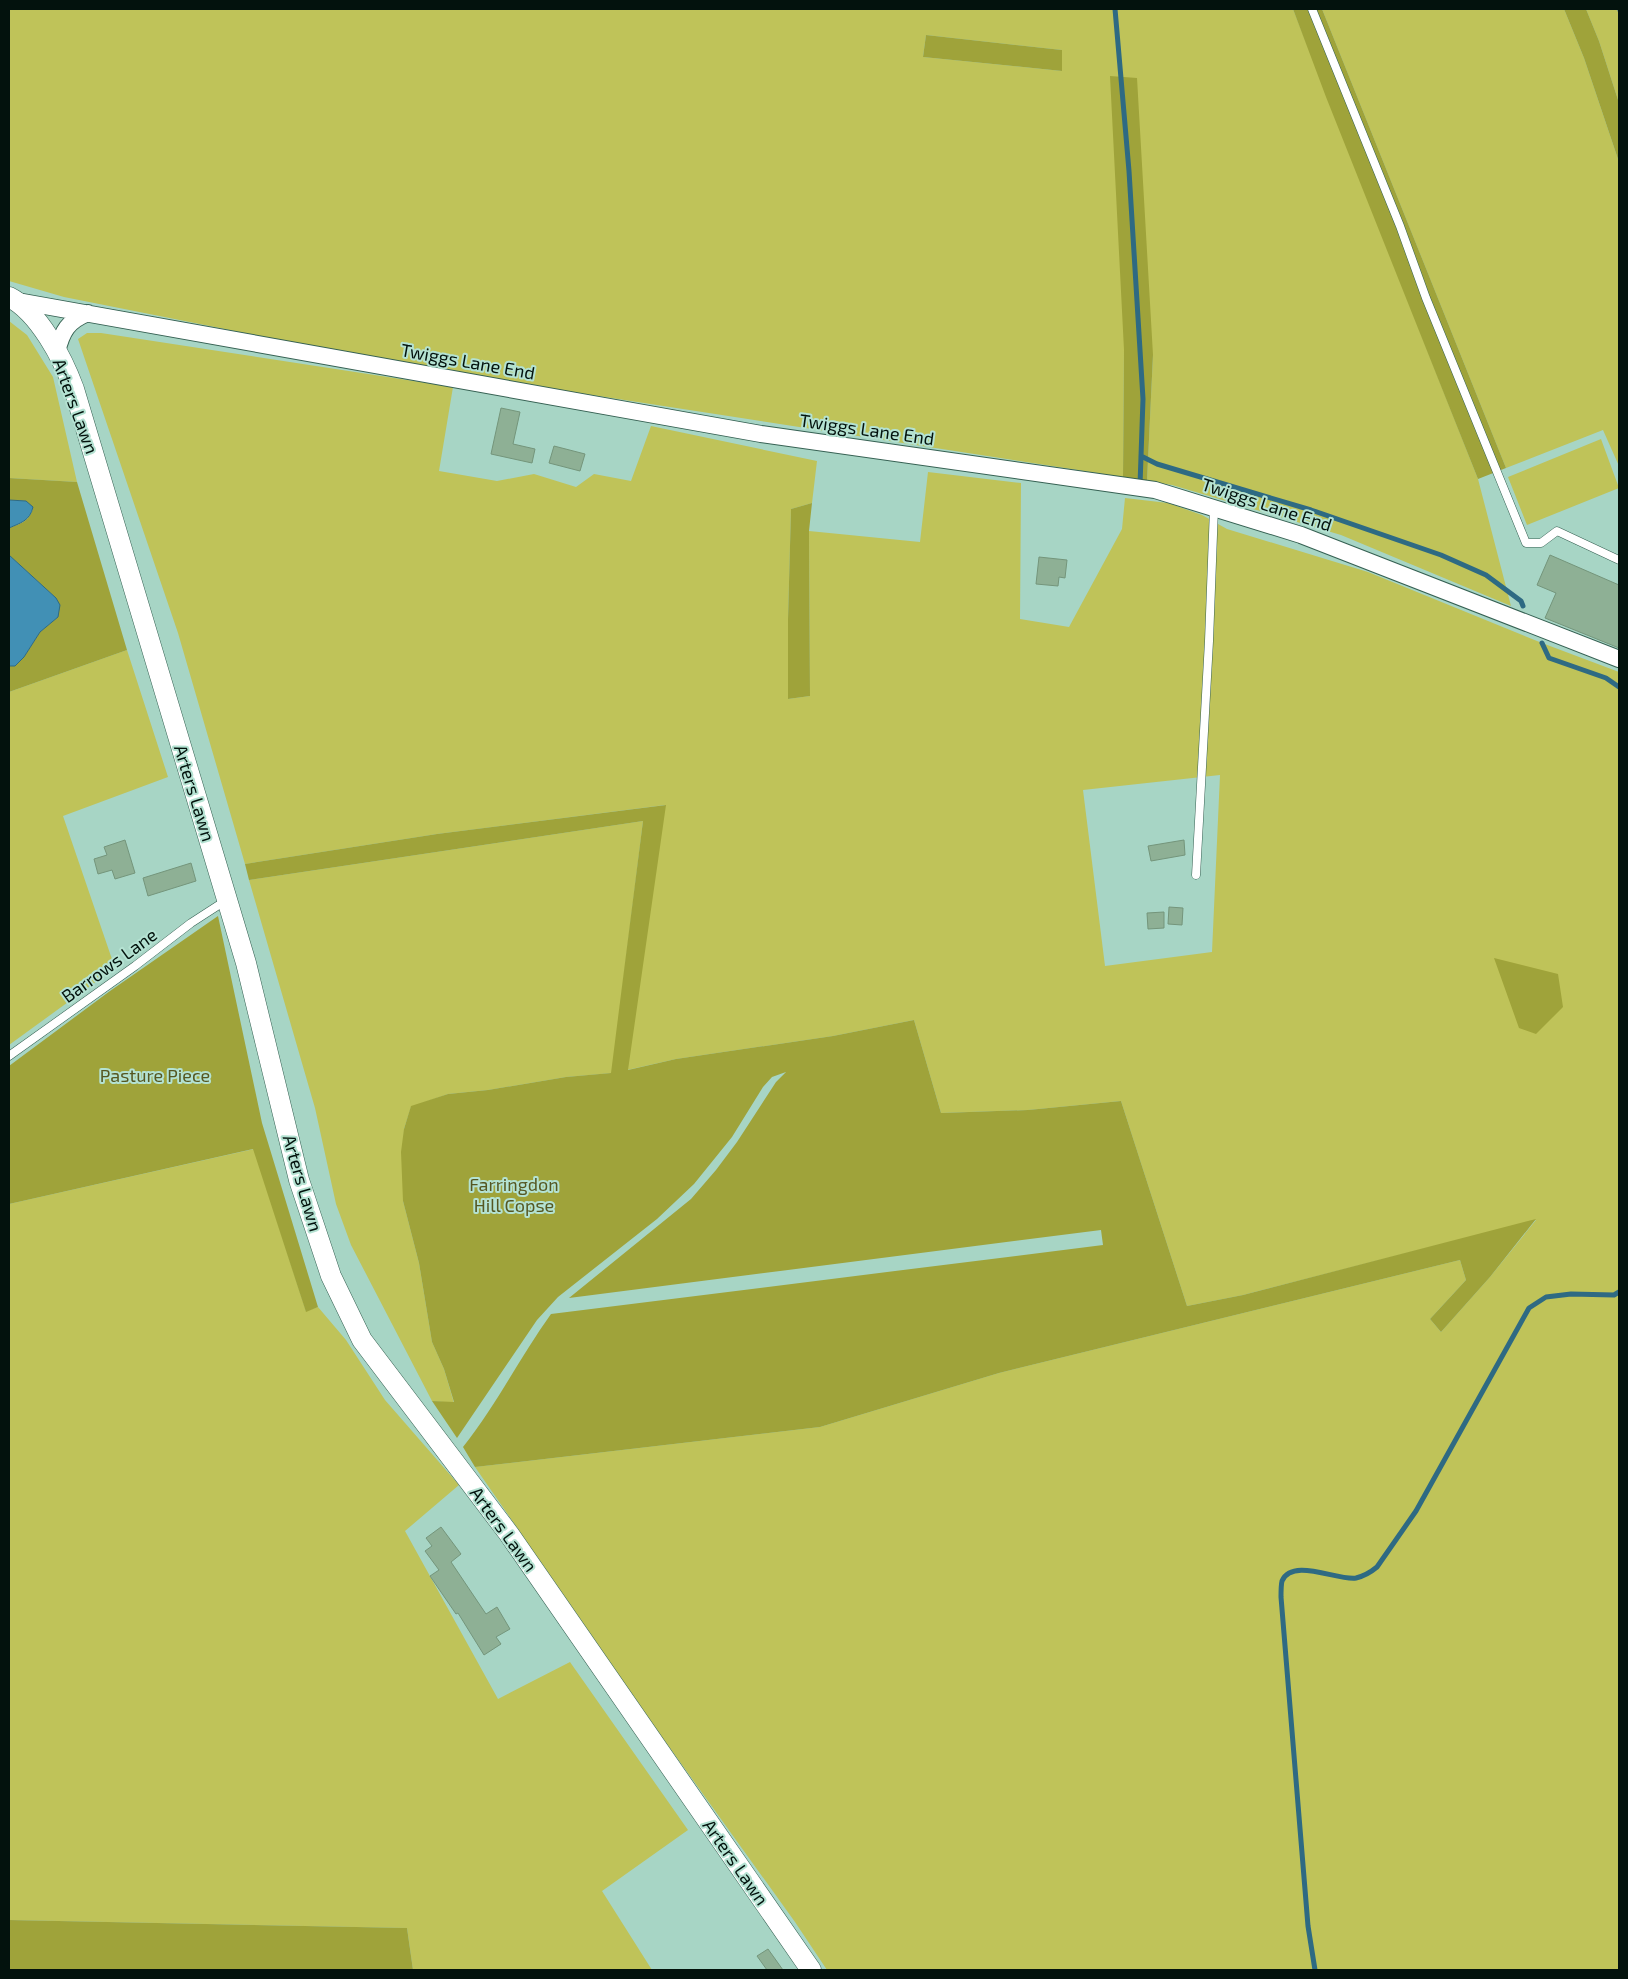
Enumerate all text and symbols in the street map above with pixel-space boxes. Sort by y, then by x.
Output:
street label: Twiggs Lane End [399,338,537,384]
street label: Arters Lawn [49,355,103,457]
street label: Twiggs Lane End [798,409,936,449]
street label: Twiggs Lane End [1199,473,1335,535]
street label: Arters Lawn [170,742,220,844]
street label: Barrows Lane [57,923,161,1007]
park label: Pasture Piece [100,1064,210,1086]
street label: Arters Lawn [279,1132,327,1234]
park label: Farringdon Hill Copse [469,1173,559,1216]
street label: Arters Lawn [466,1482,542,1576]
street label: Arters Lawn [698,1815,774,1909]

